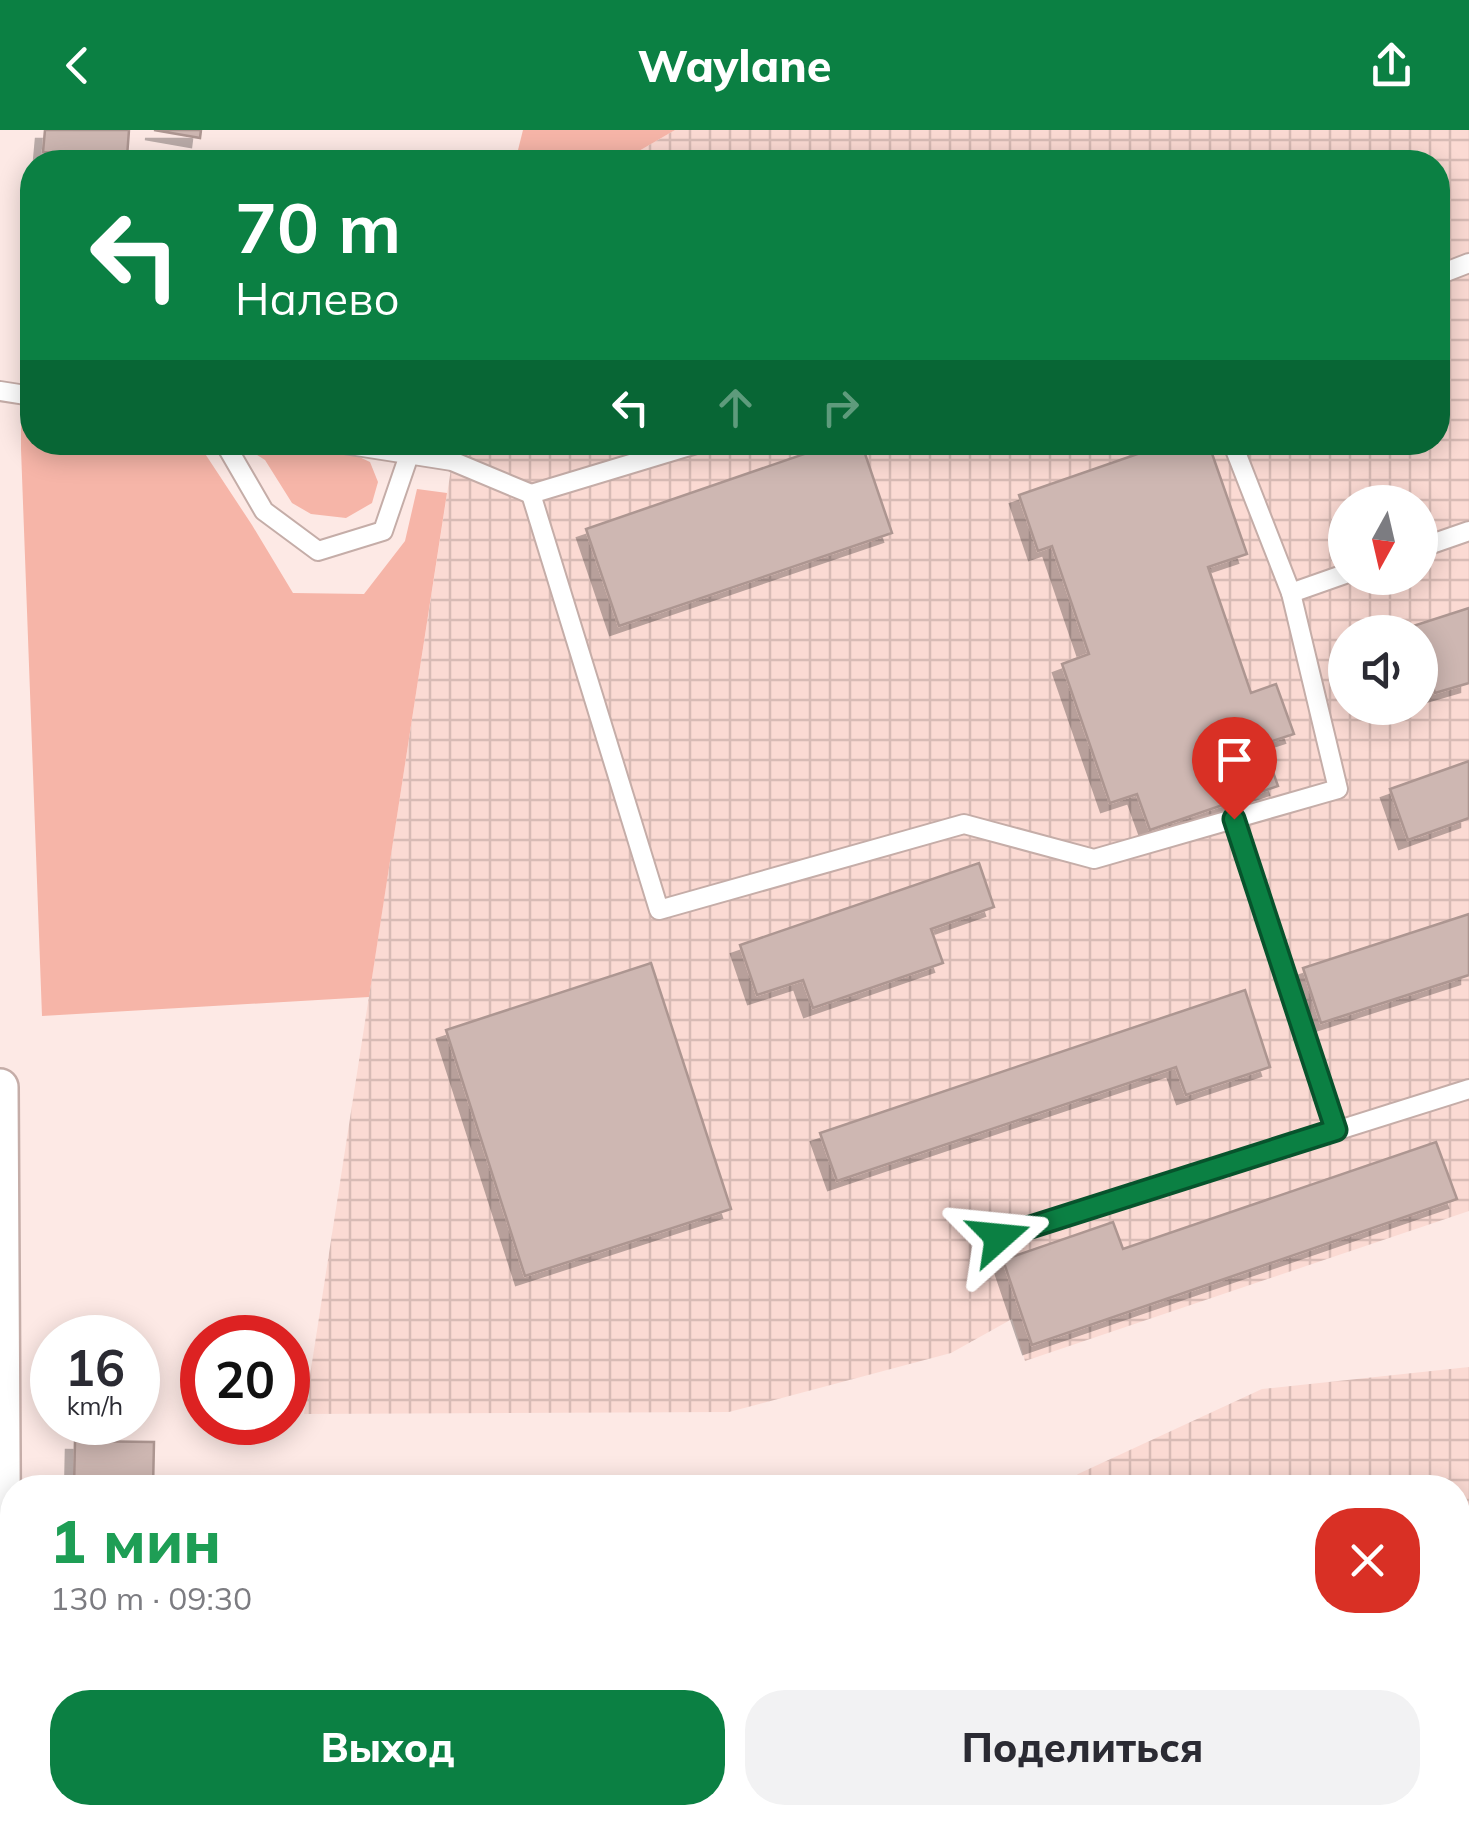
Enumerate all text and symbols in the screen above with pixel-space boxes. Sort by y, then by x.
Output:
text: Waylane [638,37,831,93]
icon: back [50,38,105,93]
icon: share [1364,38,1419,93]
text: 70 m [235,183,401,271]
icon: left [70,190,200,320]
text: Налево [235,270,400,326]
icon: left [603,380,658,435]
icon: ahead [708,380,763,435]
icon: right [813,380,868,435]
north arrow [1328,485,1438,595]
map controls [1328,485,1438,725]
button: sound [1328,615,1438,725]
pin [1192,717,1277,820]
icon: arrive [1207,732,1262,787]
position arrow [947,1185,1051,1289]
speed limit sign: 20 [180,1315,310,1445]
text: 16 [65,1336,125,1399]
text: km/h [67,1390,123,1421]
text: 1 мин [50,1503,221,1578]
button: close [1315,1508,1420,1613]
text: 130 m · 09:30 [50,1578,252,1618]
button: Выход [50,1690,725,1805]
button: Поделиться [745,1690,1420,1805]

